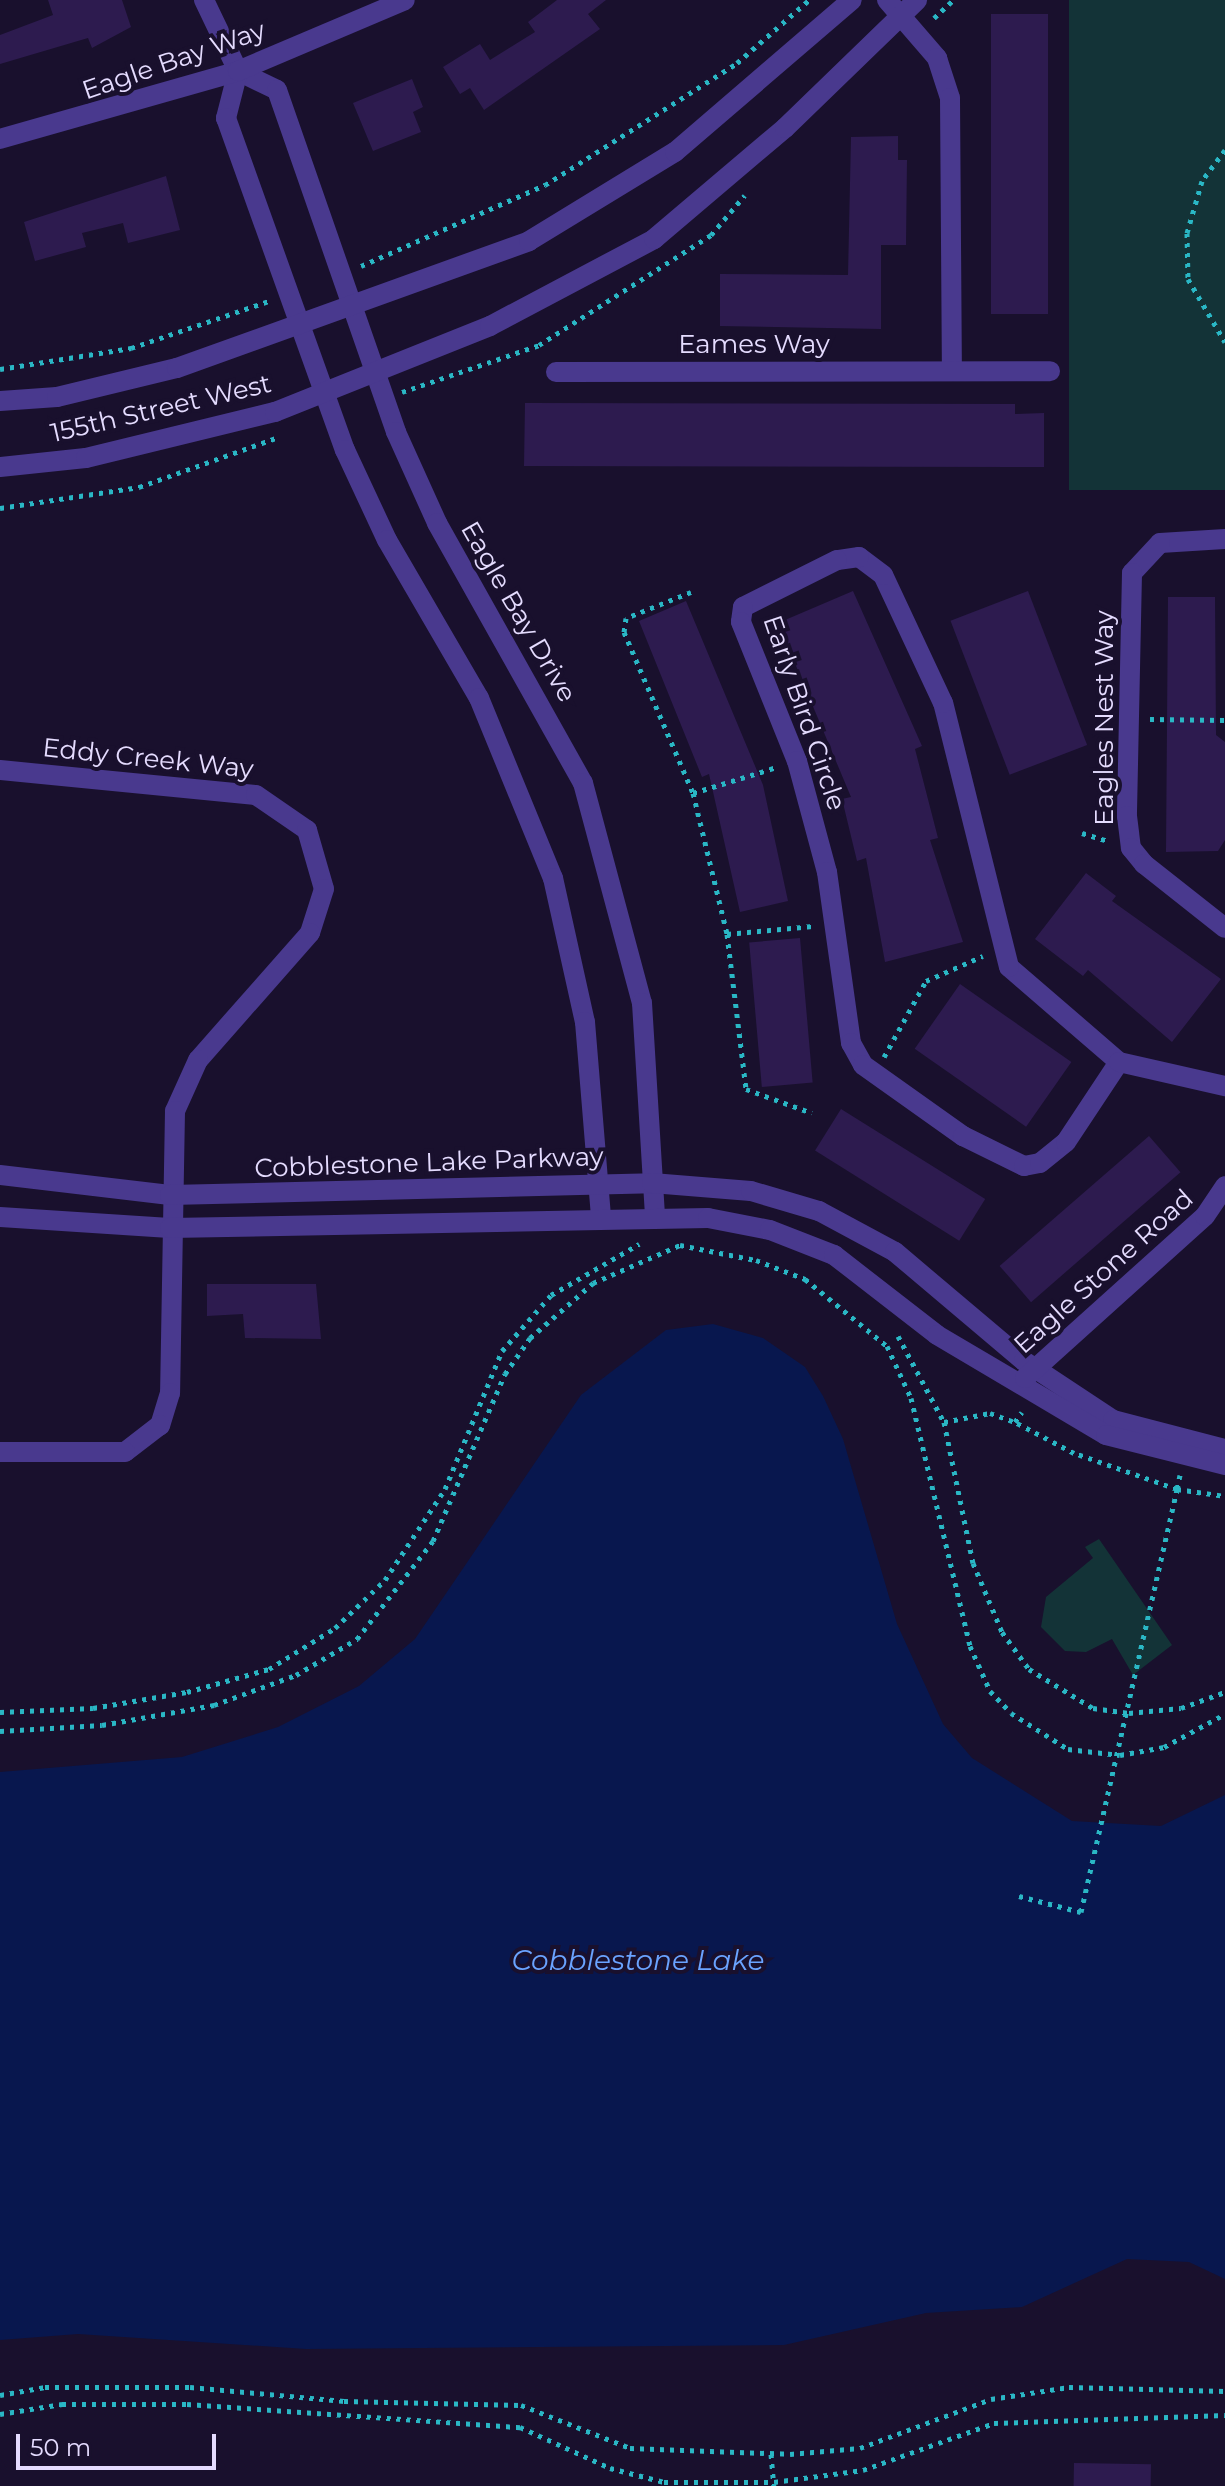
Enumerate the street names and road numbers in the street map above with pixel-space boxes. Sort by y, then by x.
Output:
street label: Eagle Bay Way [78,15,270,107]
street label: Eames Way [678,329,830,361]
street label: 155th Street West [48,368,274,450]
street label: Eagle Bay Drive [454,516,582,708]
street label: Eagles Nest Way [1089,610,1121,826]
street label: Early Bird Circle [756,611,852,815]
street label: Eddy Creek Way [41,732,255,786]
street label: Cobblestone Lake Parkway [254,1141,604,1185]
street label: Eagle Stone Road [1008,1183,1200,1361]

